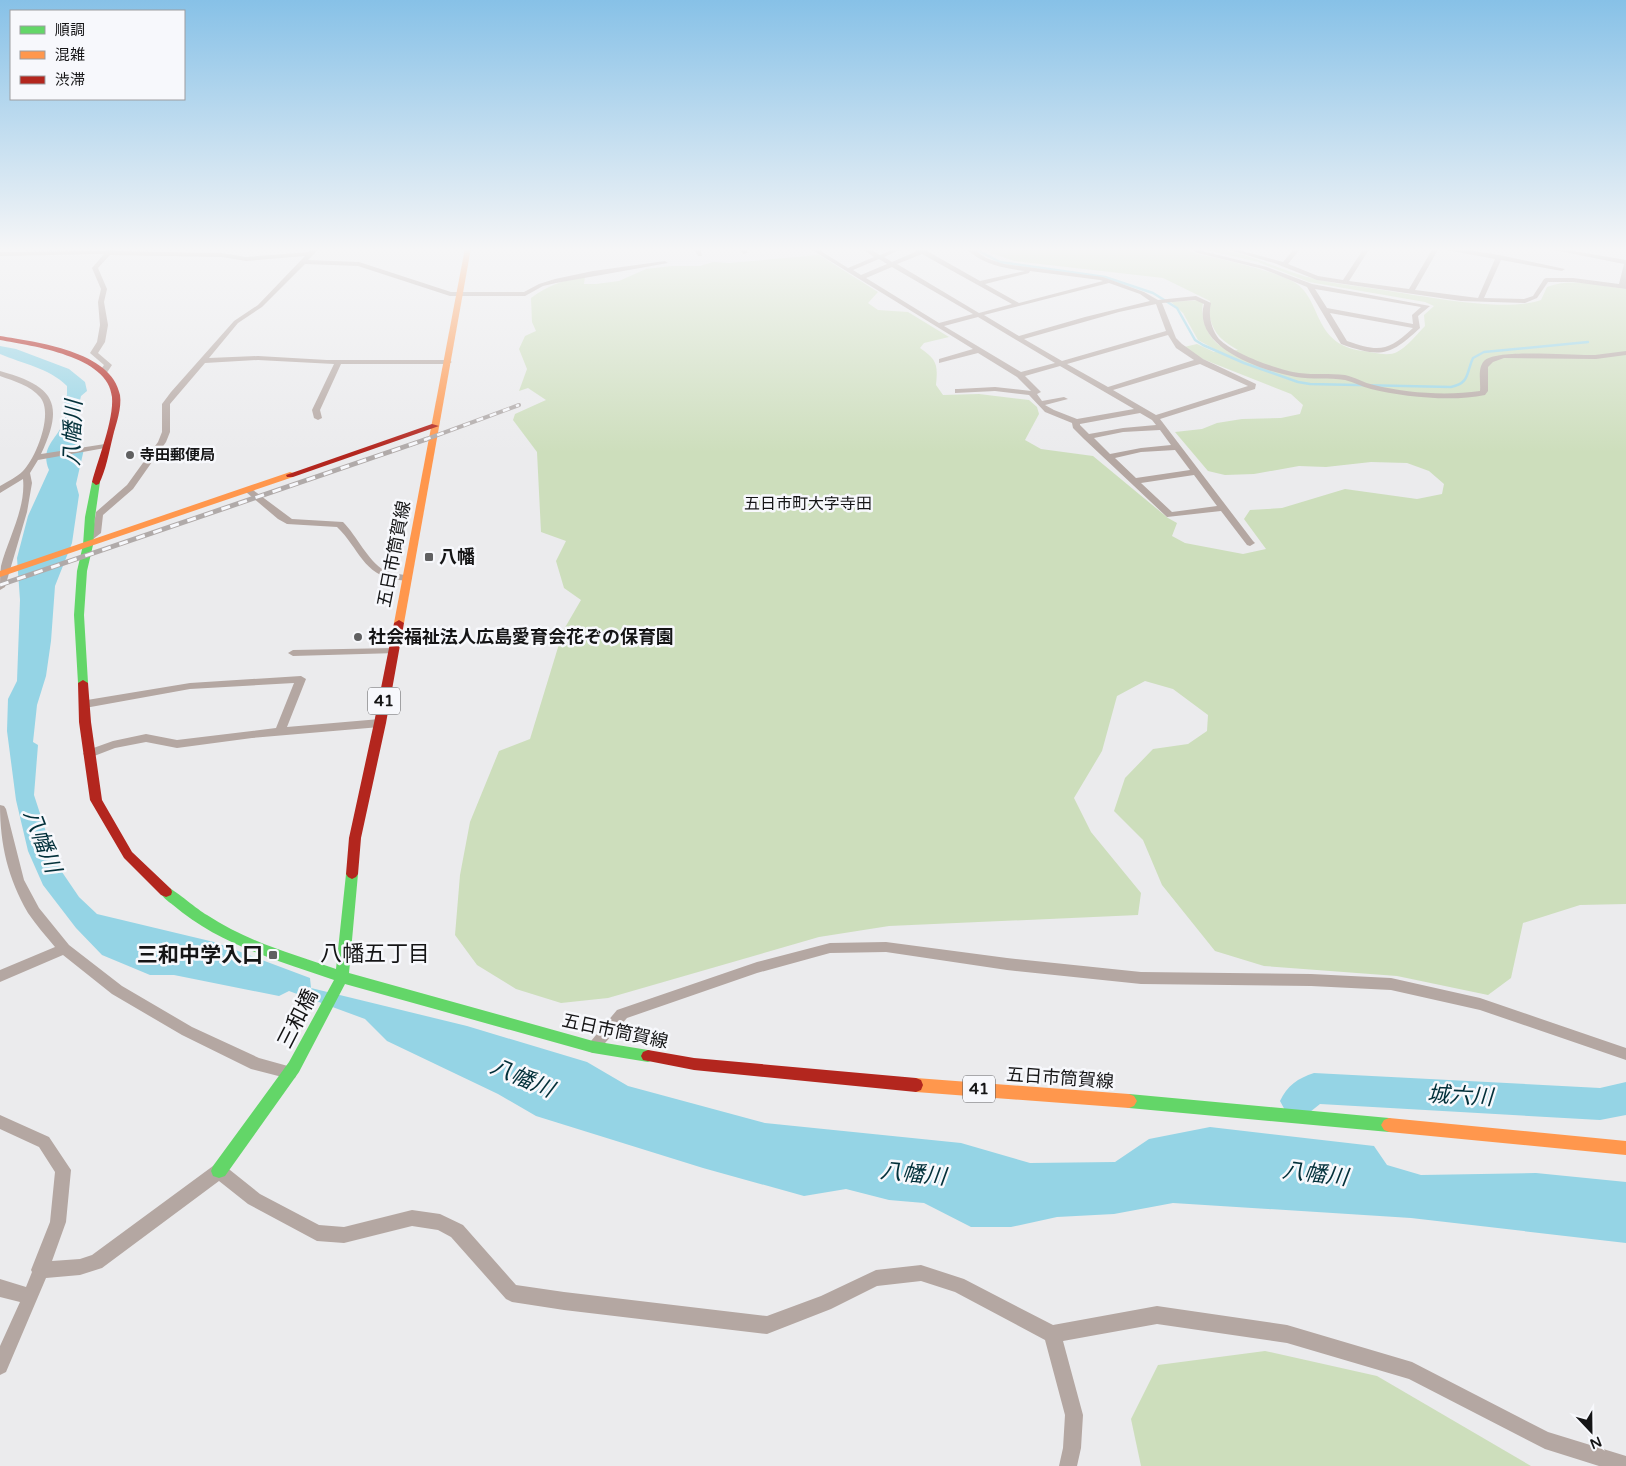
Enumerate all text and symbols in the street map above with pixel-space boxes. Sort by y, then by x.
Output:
legend [10,10,185,100]
text: 順調 [55,21,85,39]
text: 混雑 [55,46,85,64]
text: 渋滞 [55,71,85,89]
water label: 八幡川 [59,398,87,466]
place label: 寺田郵便局 [140,446,215,464]
marker: 寺田郵便局 [124,449,136,461]
district label: 五日市町大字寺田 [744,494,872,514]
street label: 五日市筒賀線 [373,499,415,609]
place label: 八幡 [439,546,475,568]
marker: 八幡 [423,551,435,563]
place label: 社会福祉法人広島愛育会花ぞの保育園 [368,626,674,648]
marker: 社会福祉法人広島愛育会花ぞの保育園 [352,631,364,643]
road number: 41 [368,688,400,714]
water label: 八幡川 [18,806,67,878]
district label: 八幡五丁目 [320,941,430,967]
place label: 三和中学入口 [137,943,263,968]
marker: 三和中学入口 [267,949,279,961]
street label: 三和橋 [273,985,323,1053]
street label: 五日市筒賀線 [560,1009,670,1053]
water label: 八幡川 [487,1053,559,1104]
street label: 五日市筒賀線 [1005,1063,1115,1093]
road number: 41 [963,1076,995,1102]
water label: 城六川 [1426,1081,1496,1111]
water label: 八幡川 [1281,1157,1351,1191]
water label: 八幡川 [879,1158,949,1191]
north arrow [1566,1406,1616,1456]
text: N [1587,1433,1604,1453]

